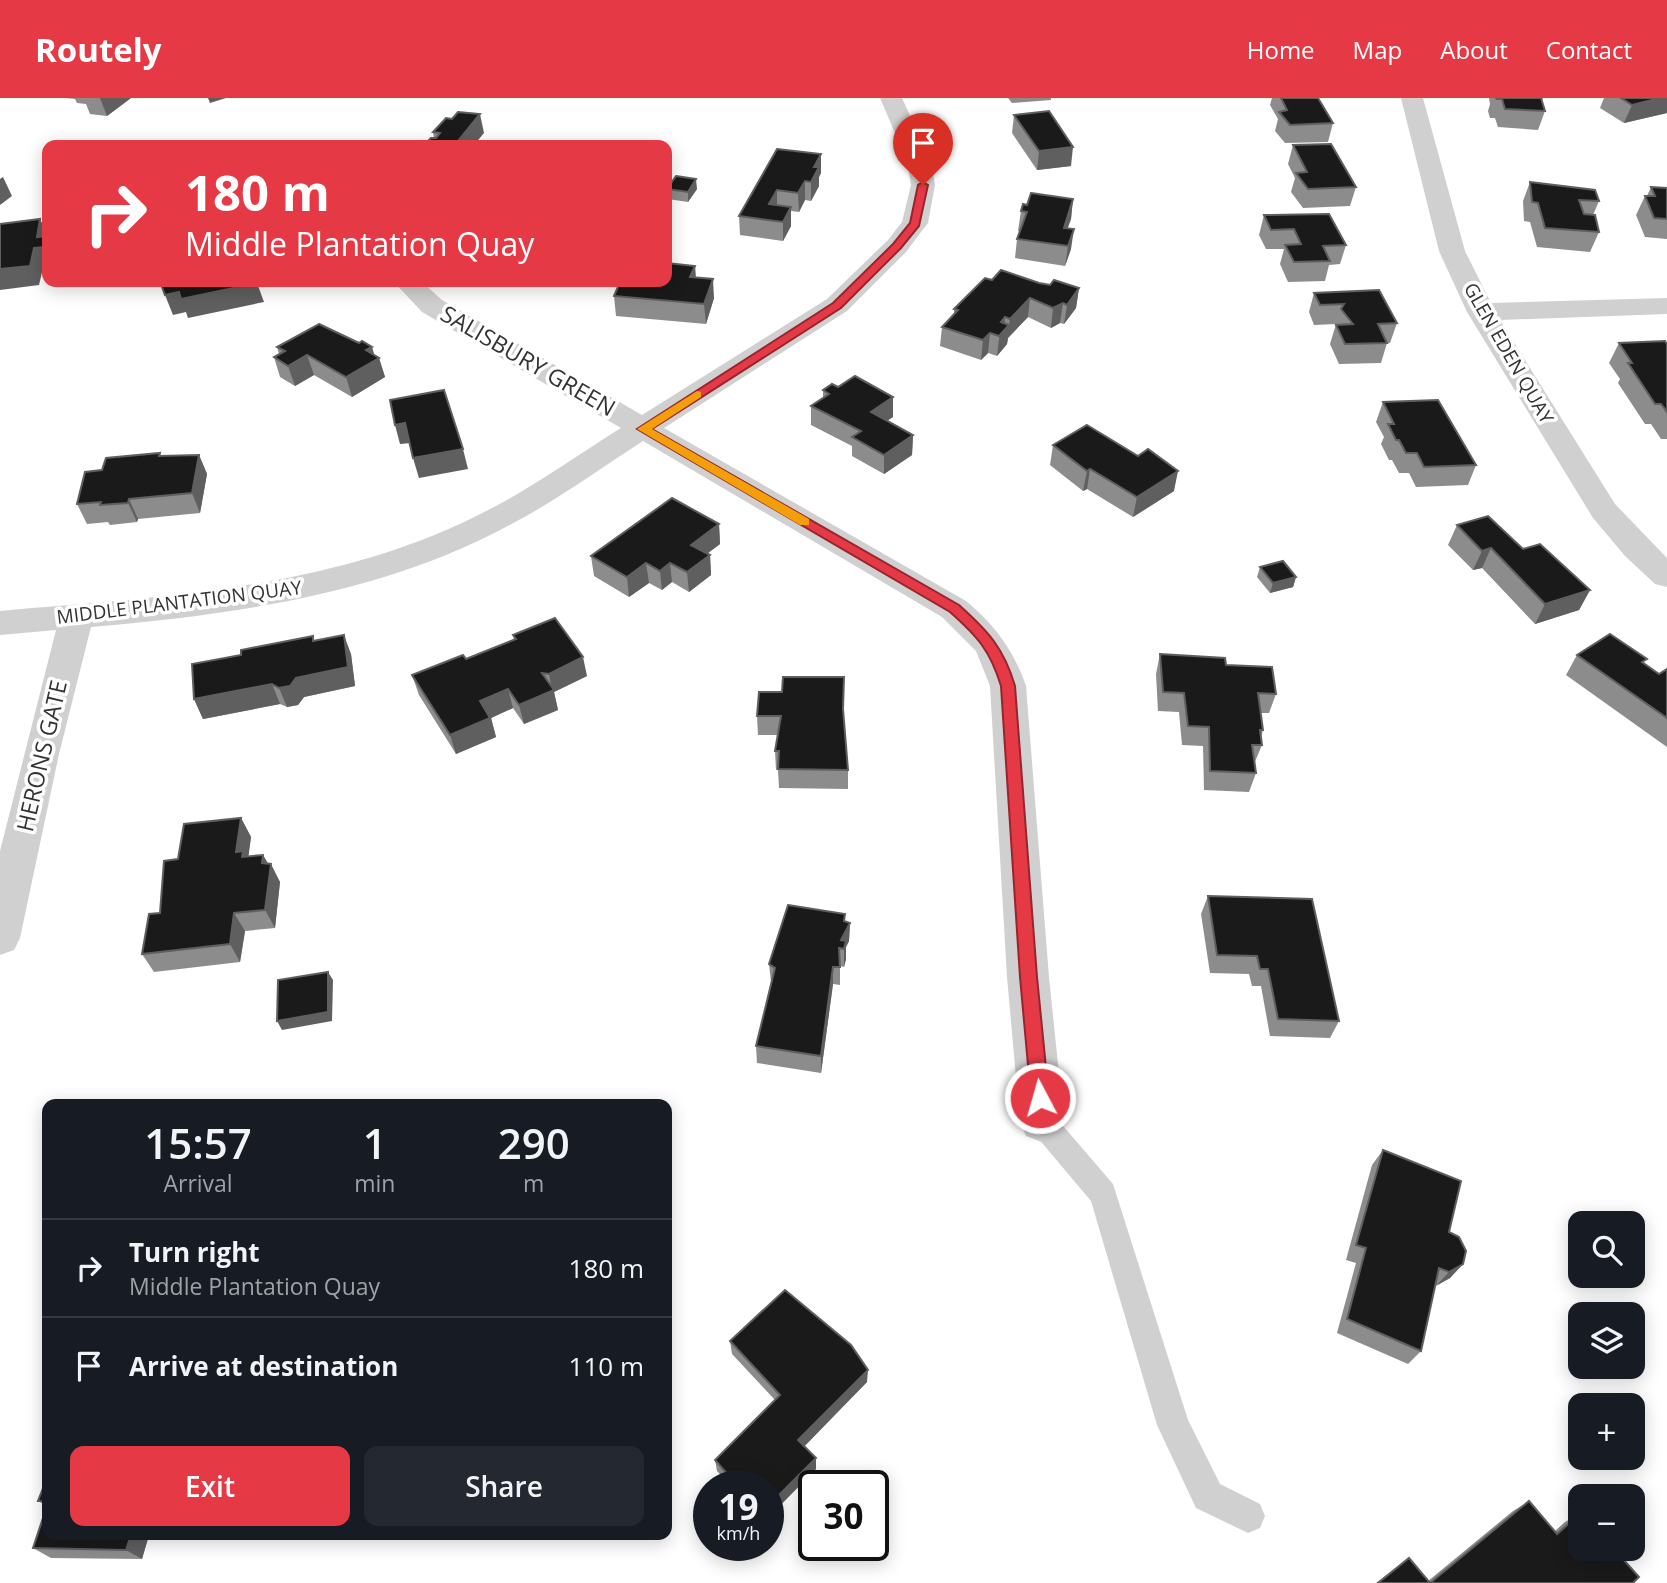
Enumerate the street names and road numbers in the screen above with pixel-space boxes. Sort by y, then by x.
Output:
street label: GLEN EDEN QUAY [1458,278,1560,429]
street label: SALISBURY GREEN [435,297,622,423]
street label: MIDDLE PLANTATION QUAY [55,574,303,630]
street label: HERONS GATE [8,677,74,835]

